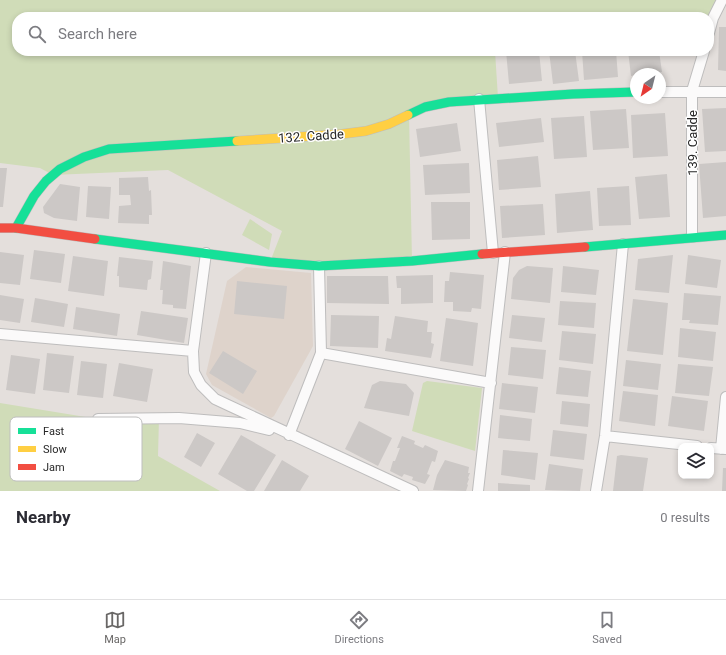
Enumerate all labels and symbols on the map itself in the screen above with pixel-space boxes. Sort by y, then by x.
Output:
north arrow [630,68,666,104]
street label: 139. Cadde [685,110,700,176]
street label: 132. Cadde [278,126,344,146]
legend [10,417,142,481]
text: Fast [43,425,65,438]
text: Slow [43,443,67,456]
text: Jam [43,461,65,474]

